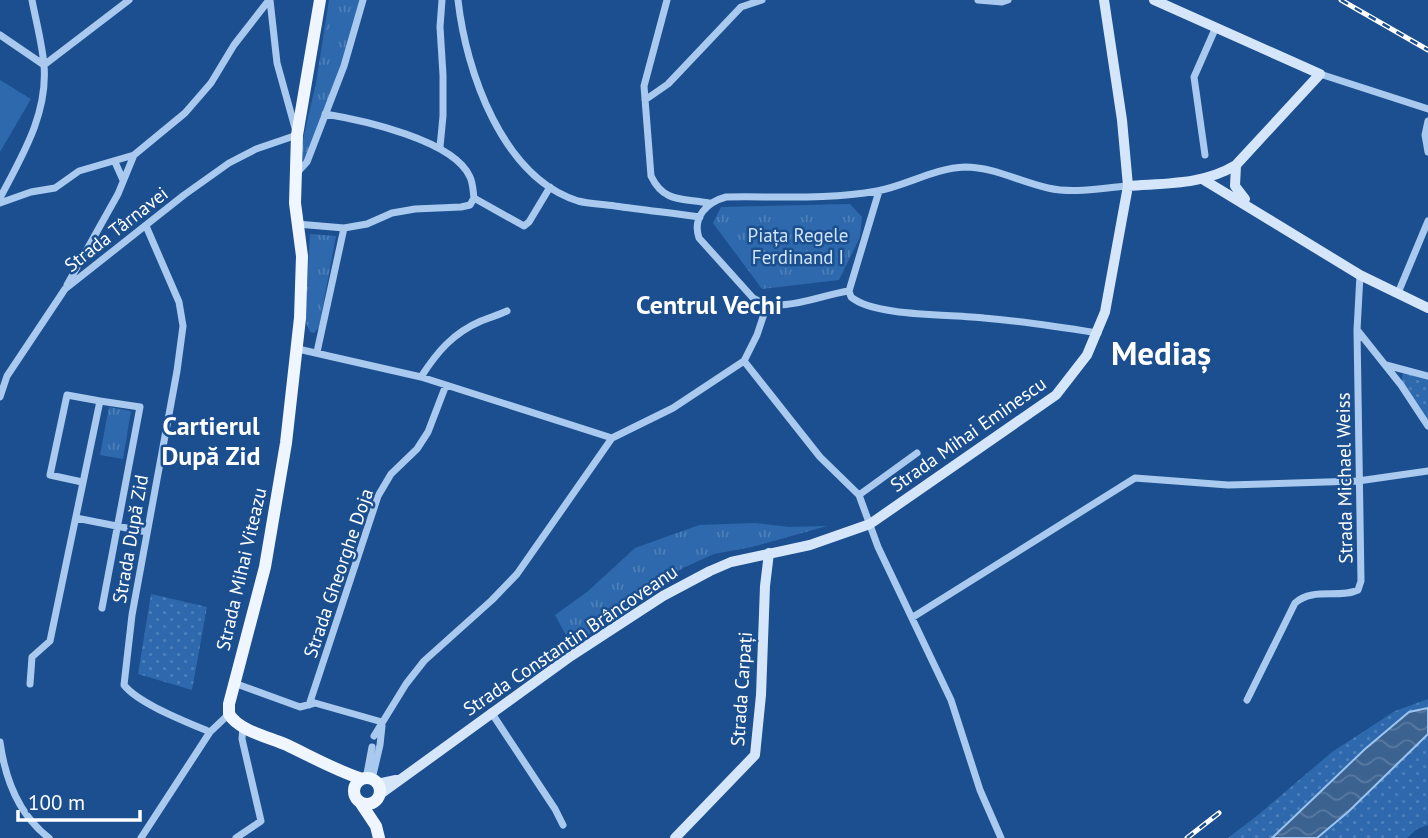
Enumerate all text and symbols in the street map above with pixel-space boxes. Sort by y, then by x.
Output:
street label: Strada Târnavei [59,181,173,277]
park label: Piața Regele Ferdinand I [748,223,848,269]
district label: Centrul Vechi [636,288,782,321]
district label: Mediaș [1111,331,1211,374]
street label: Strada Mihai Eminescu [885,371,1051,497]
street label: Strada Michael Weiss [1331,392,1357,564]
district label: Cartierul După Zid [161,409,261,472]
street label: Strada După Zid [107,473,153,605]
street label: Strada Mihai Viteazu [211,485,271,653]
street label: Strada Gheorghe Doja [298,485,378,661]
street label: Strada Constantin Brâncoveanu [458,559,682,721]
street label: Strada Carpați [725,631,757,747]
scale bar [18,778,140,822]
text: 100 m [28,789,85,816]

